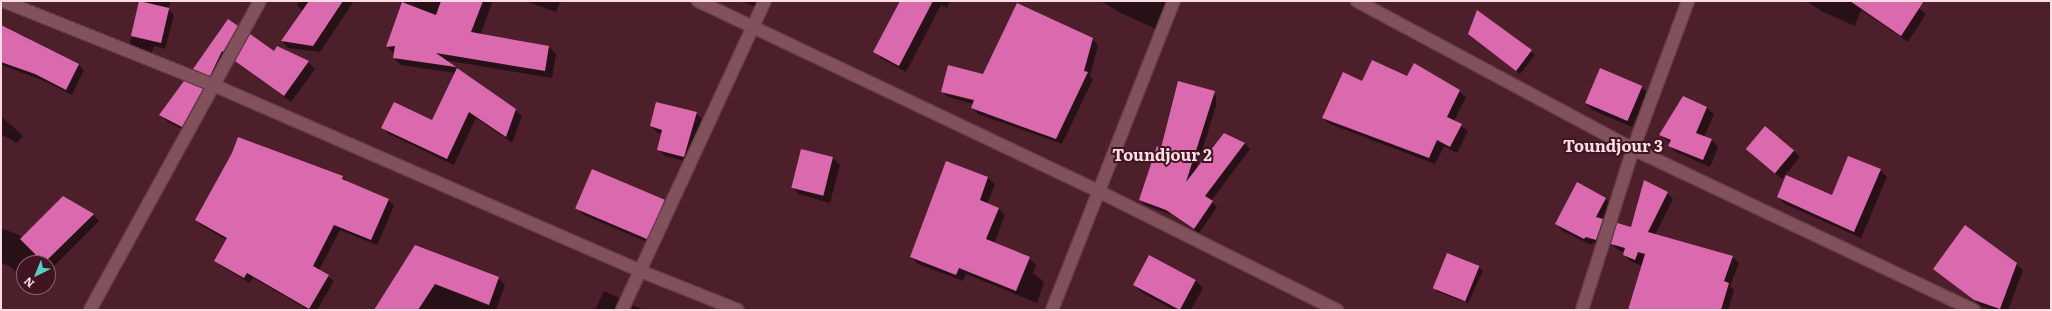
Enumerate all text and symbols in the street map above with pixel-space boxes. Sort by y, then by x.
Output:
district label: Toundjour 3 [1563,135,1663,155]
district label: Toundjour 2 [1112,144,1212,164]
north arrow [16,255,56,295]
text: N [20,274,37,292]

